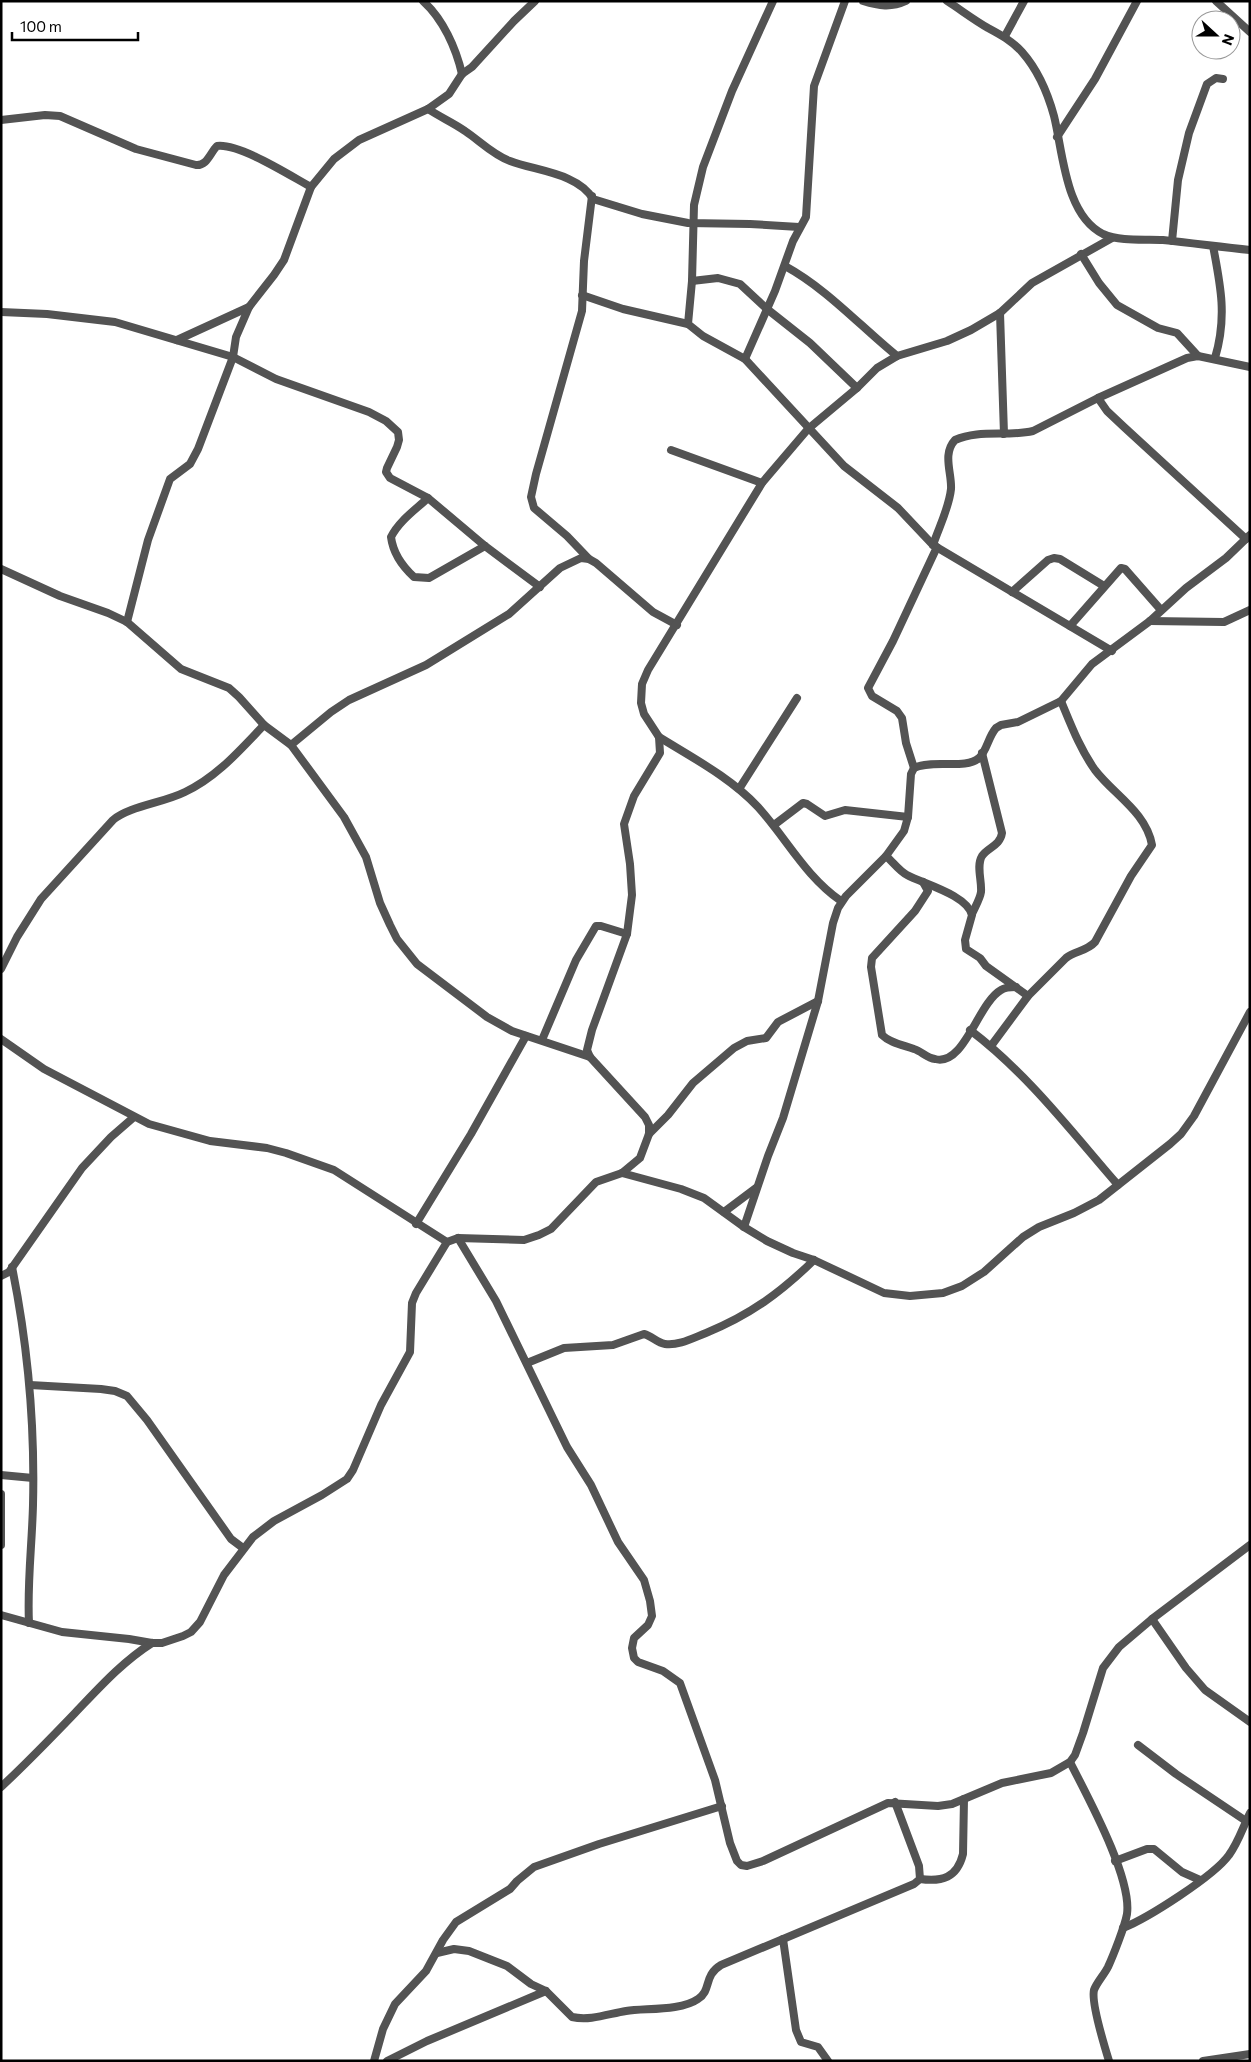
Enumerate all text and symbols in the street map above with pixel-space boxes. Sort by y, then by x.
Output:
scale bar [12,10,139,42]
north arrow [1191,10,1241,60]
text: 100 m [20,17,62,35]
text: N [1219,32,1238,48]

